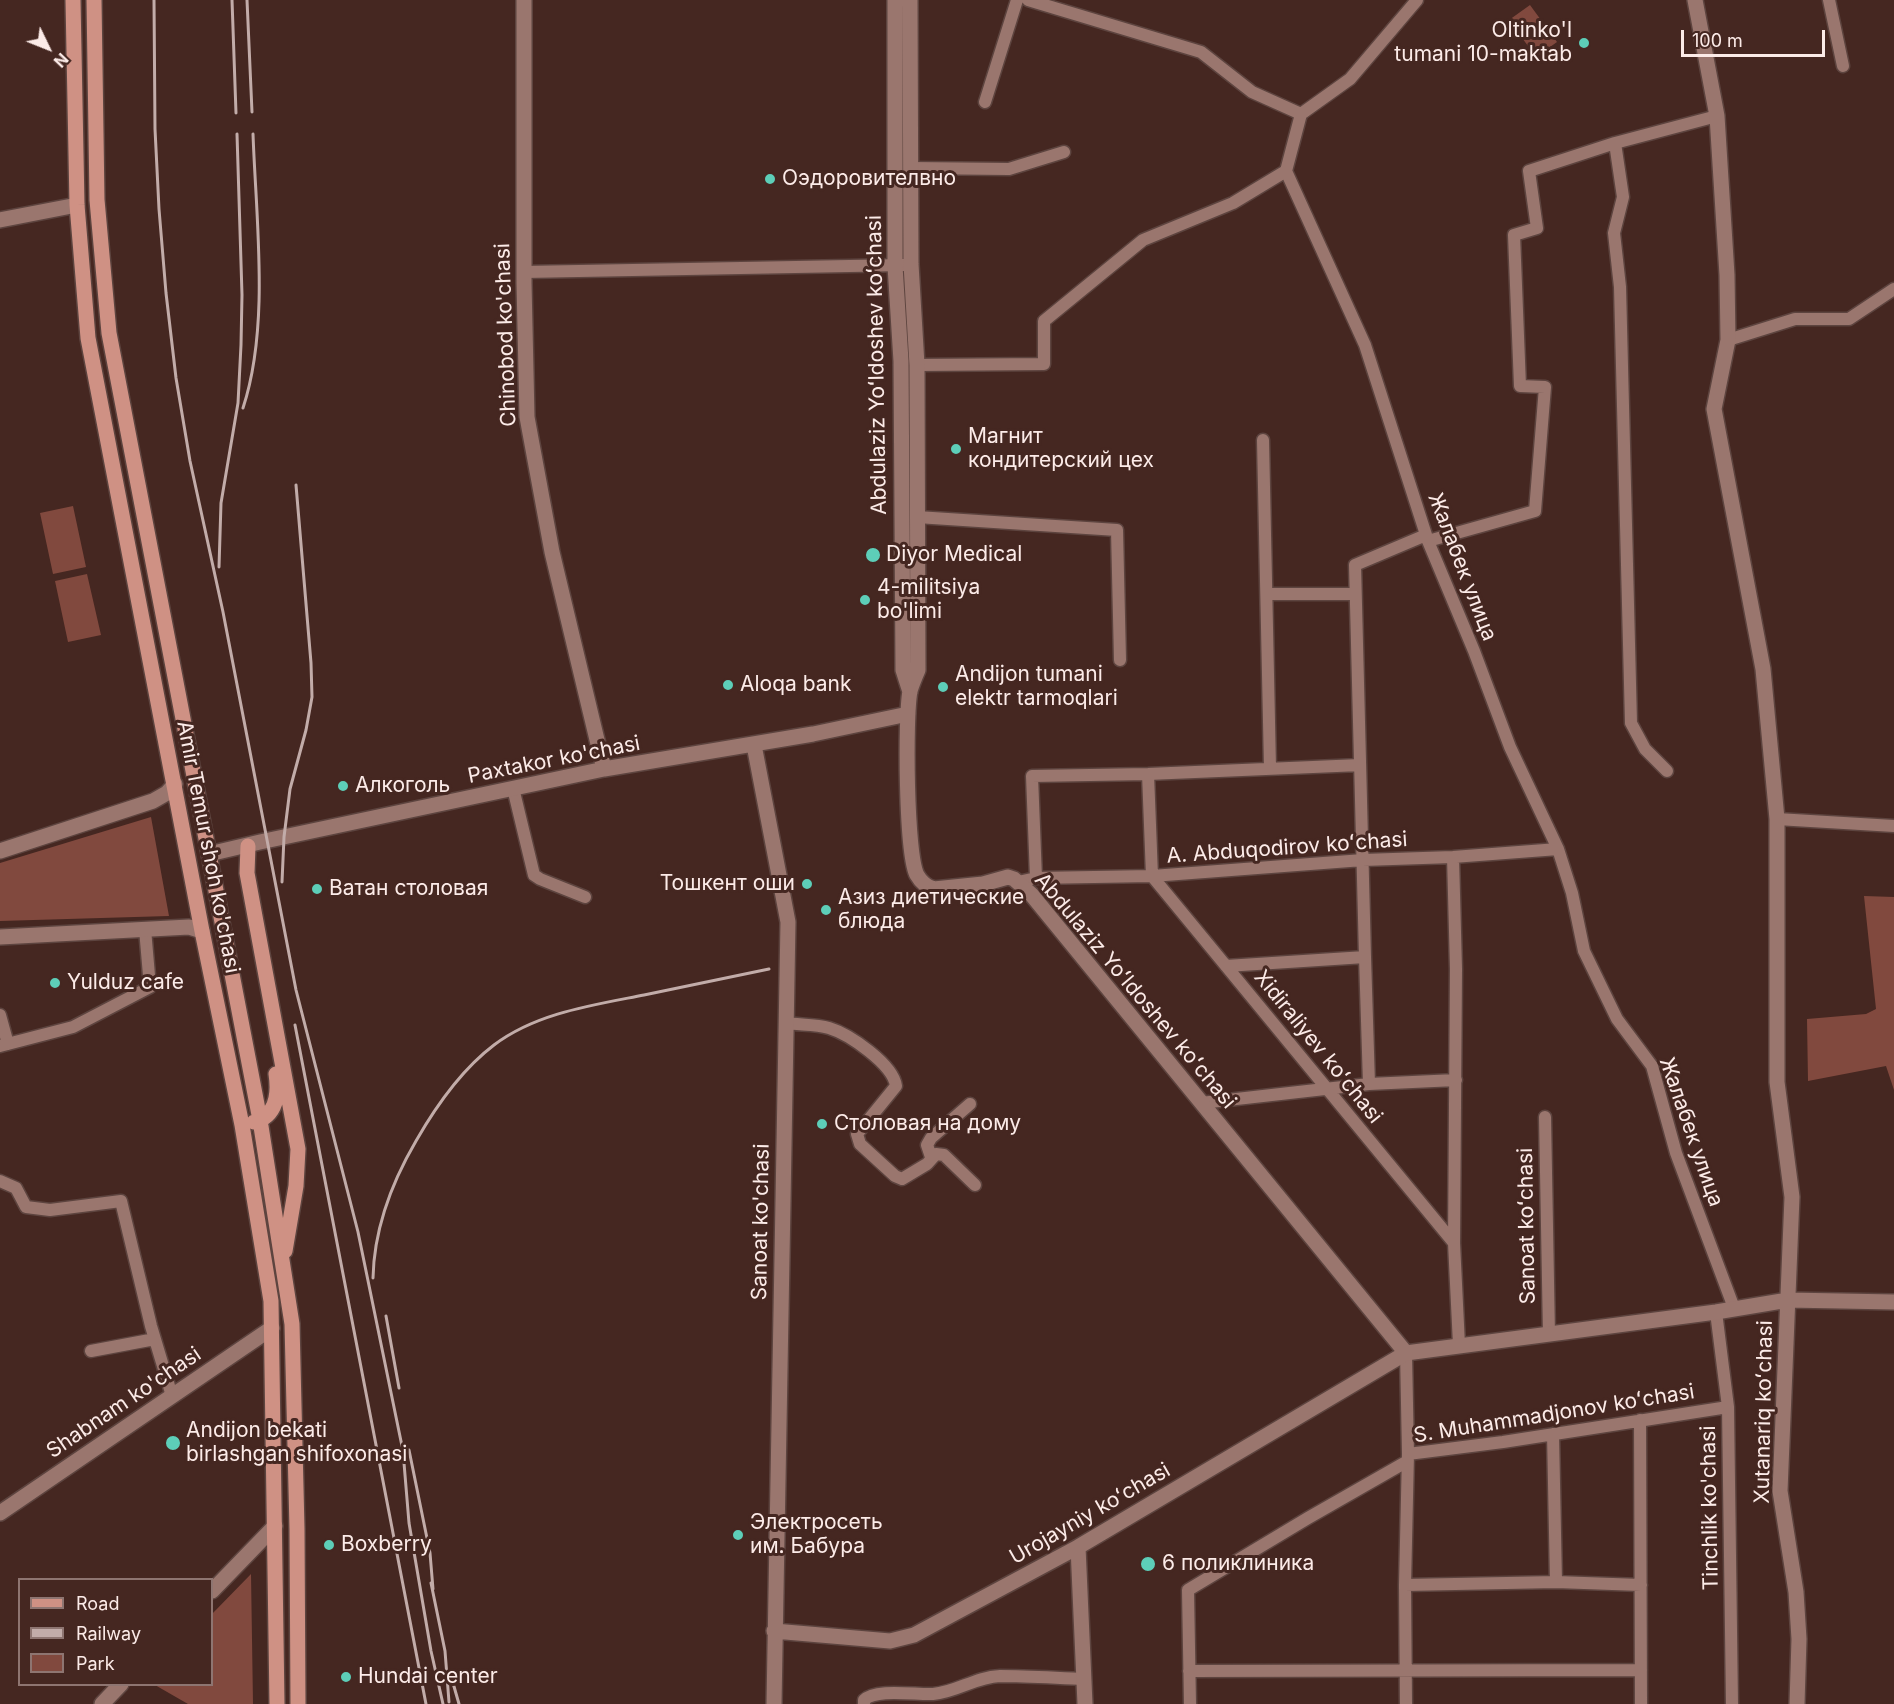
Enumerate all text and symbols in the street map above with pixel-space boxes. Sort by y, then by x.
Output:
north arrow [18,18,78,78]
place label: Oltinko'l tumani 10-maktab [1394,18,1572,68]
scale bar [1684,18,1828,56]
text: 100 m [1692,30,1743,51]
marker: Oltinko'l tumani 10-maktab [1577,36,1591,50]
text: N [50,49,73,72]
place label: Оэдоровителвно [782,166,956,192]
marker: Оэдоровителвно [763,172,777,186]
street label: Abdulaziz Yoʻldoshev koʻchasi [862,215,892,515]
street label: Chinobod ko'chasi [490,243,522,427]
place label: Магнит кондитерский цех [968,424,1154,474]
marker: Магнит кондитерский цех [949,442,963,456]
street label: Жалабек улица [1422,490,1502,644]
place label: Diyor Medical [886,542,1022,568]
marker: Diyor Medical [864,546,882,564]
place label: 4-militsiya bo'limi [877,575,980,625]
marker: 4-militsiya bo'limi [858,593,872,607]
place label: Andijon tumani elektr tarmoqlari [955,662,1118,712]
place label: Aloqa bank [740,672,852,698]
marker: Aloqa bank [721,678,735,692]
marker: Andijon tumani elektr tarmoqlari [936,680,950,694]
street label: Amir Temur shoh ko'chasi [171,719,245,975]
street label: Paxtakor ko'chasi [466,731,642,789]
place label: Алкоголь [355,773,450,799]
marker: Алкоголь [336,779,350,793]
street label: A. Abduqodirov koʻchasi [1166,827,1408,869]
street label: Abdulaziz Yoʻldoshev koʻchasi [1029,868,1241,1114]
place label: Тошкент оши [660,871,795,897]
place label: Ватан столовая [329,876,488,902]
marker: Тошкент оши [800,877,814,891]
marker: Ватан столовая [310,882,324,896]
place label: Азиз диетические блюда [838,885,1024,935]
marker: Азиз диетические блюда [819,903,833,917]
street label: Xidiraliyev koʻchasi [1248,965,1388,1129]
place label: Yulduz cafe [67,970,184,996]
marker: Yulduz cafe [48,976,62,990]
street label: Жалабек улица [1654,1054,1728,1210]
place label: Столовая на дому [834,1111,1021,1137]
marker: Столовая на дому [815,1117,829,1131]
street label: Sanoat ko'chasi [747,1143,775,1301]
street label: Sanoat koʻchasi [1513,1147,1541,1305]
street label: Xutanariq koʻchasi [1750,1320,1778,1504]
street label: Shabnam ko'chasi [42,1342,206,1464]
street label: S. Muhammadjonov koʻchasi [1412,1379,1696,1449]
place label: Аndijon bekati birlashgan shifoxonasi [186,1418,407,1468]
street label: Tinchlik ko'chasi [1696,1425,1724,1591]
marker: Аndijon bekati birlashgan shifoxonasi [164,1434,182,1452]
street label: Urоjayniy koʻchasi [1005,1458,1175,1570]
place label: Электросеть им. Бабура [750,1510,883,1560]
marker: Электросеть им. Бабура [731,1528,745,1542]
place label: Boxberry [341,1532,432,1558]
marker: Boxberry [322,1538,336,1552]
place label: 6 поликлиника [1162,1551,1314,1577]
marker: 6 поликлиника [1139,1555,1157,1573]
legend [18,1578,213,1686]
text: Road [76,1593,119,1614]
text: Railway [76,1623,141,1644]
text: Park [76,1653,115,1674]
place label: Hundai center [358,1664,498,1690]
marker: Hundai center [339,1670,353,1684]

